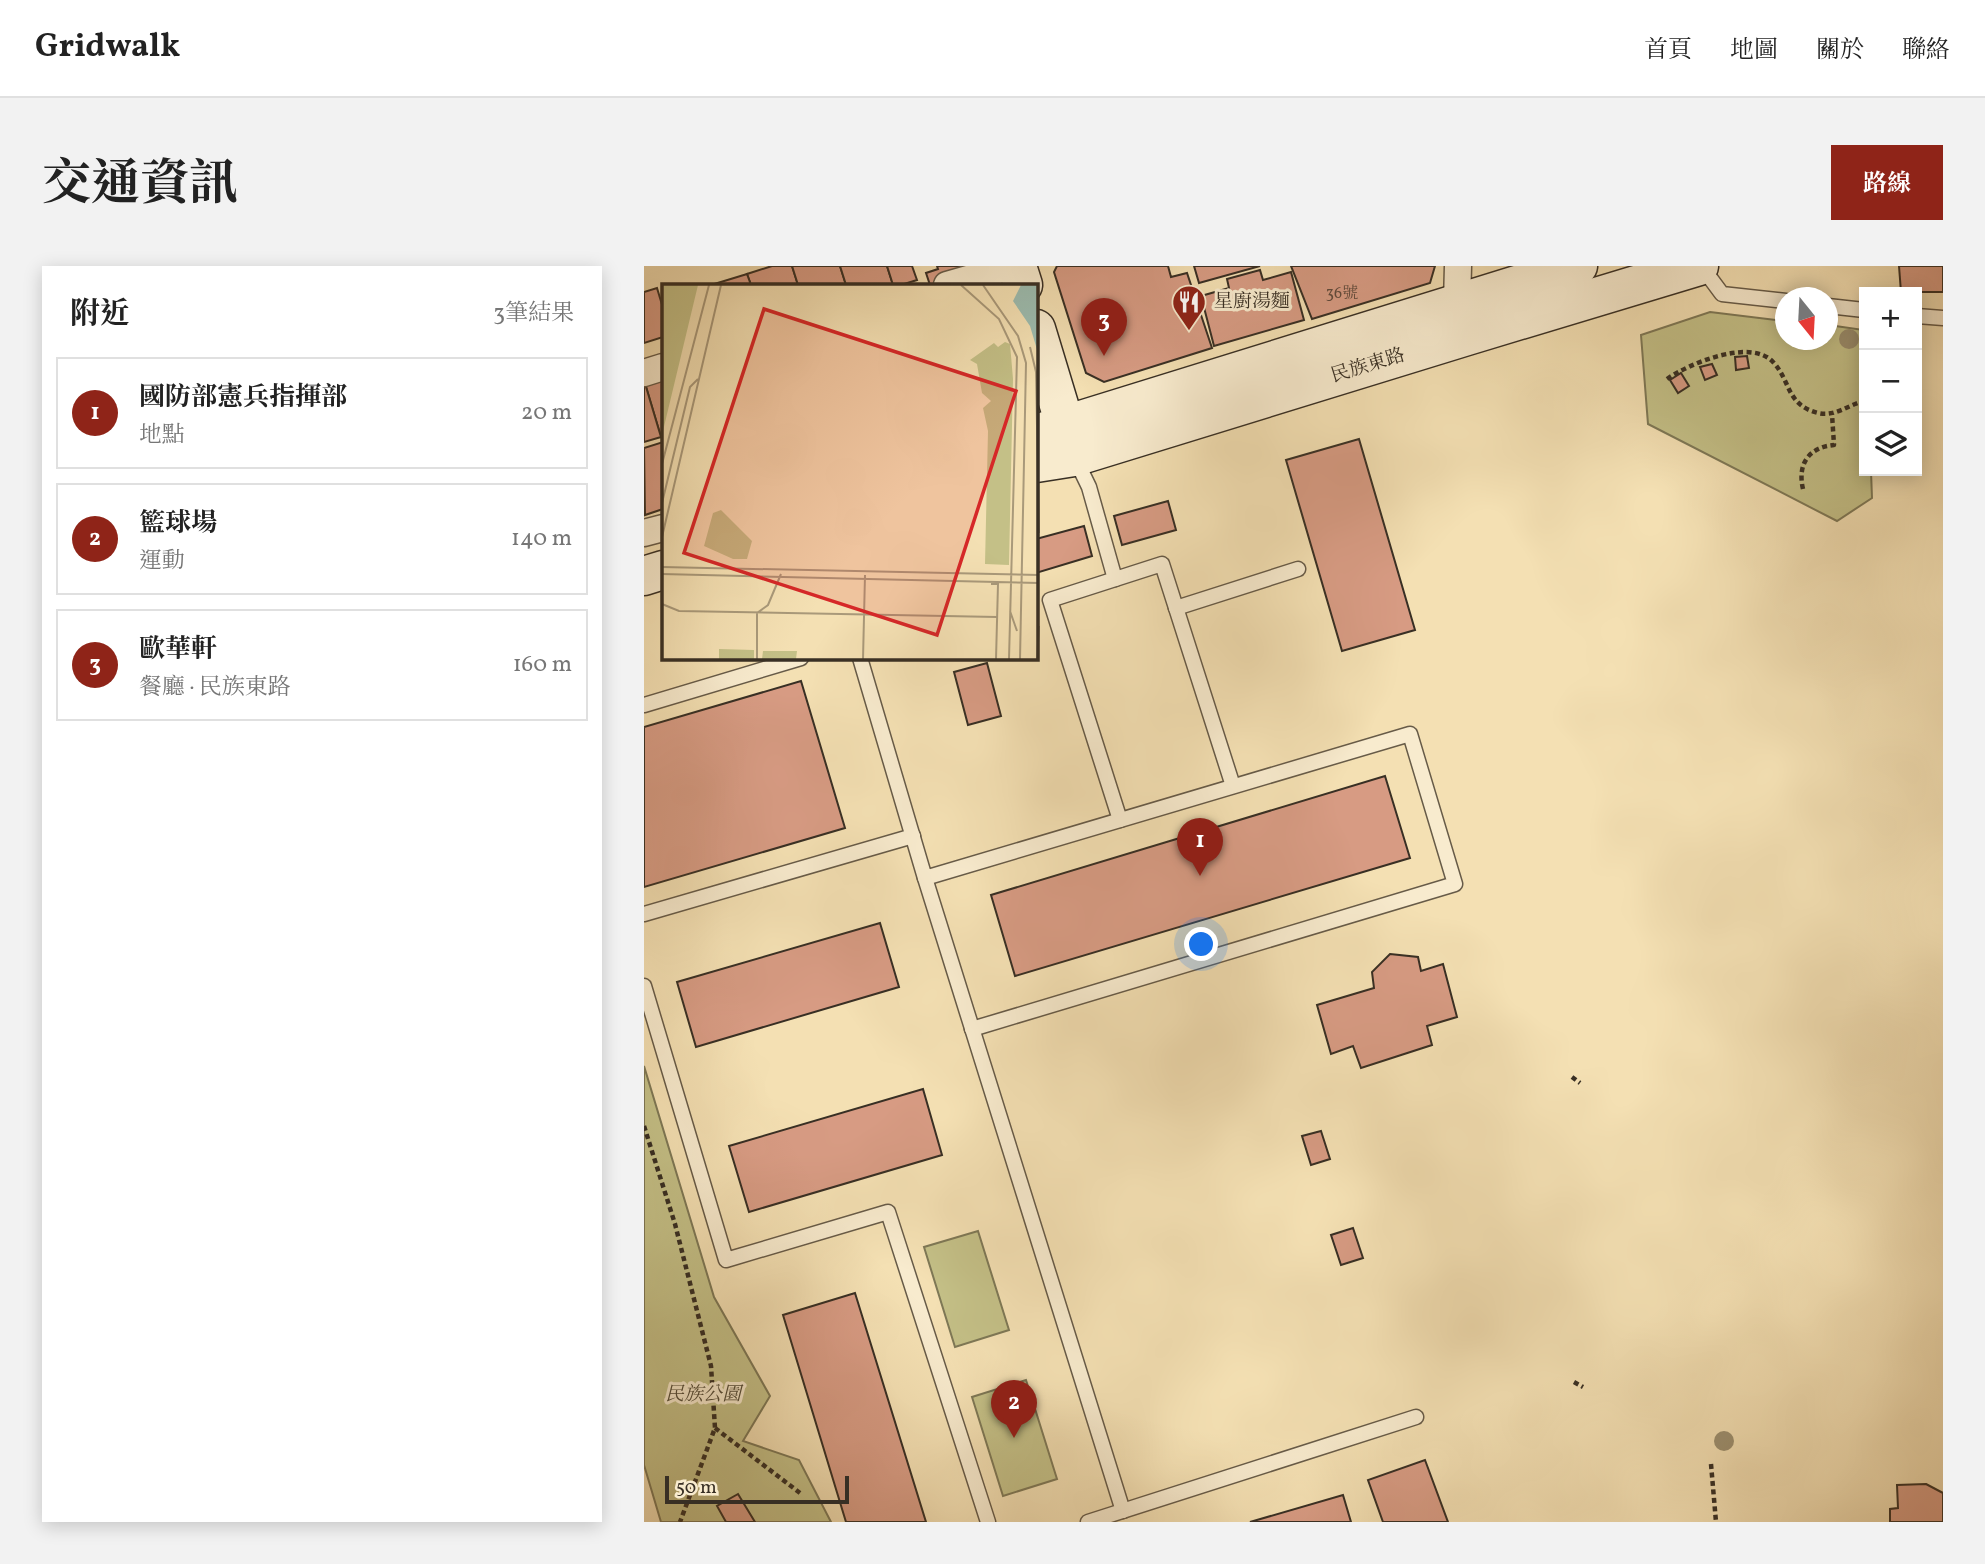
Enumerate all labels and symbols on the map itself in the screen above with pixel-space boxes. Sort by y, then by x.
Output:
restaurant icon: 星廚湯麵 [1170,283,1208,332]
house number: 36號 [1326,283,1358,305]
inset map [662,284,1038,660]
north arrow [1775,287,1838,350]
place label: 星廚湯麵 [1214,289,1290,315]
pin: 3 [1081,298,1127,356]
street label: 民族東路 [1328,342,1408,390]
pin: 1 [1177,818,1223,876]
your location [1184,927,1218,961]
pin: 2 [991,1380,1037,1438]
park label: 民族公園 [665,1382,744,1408]
scale bar [665,1473,849,1505]

